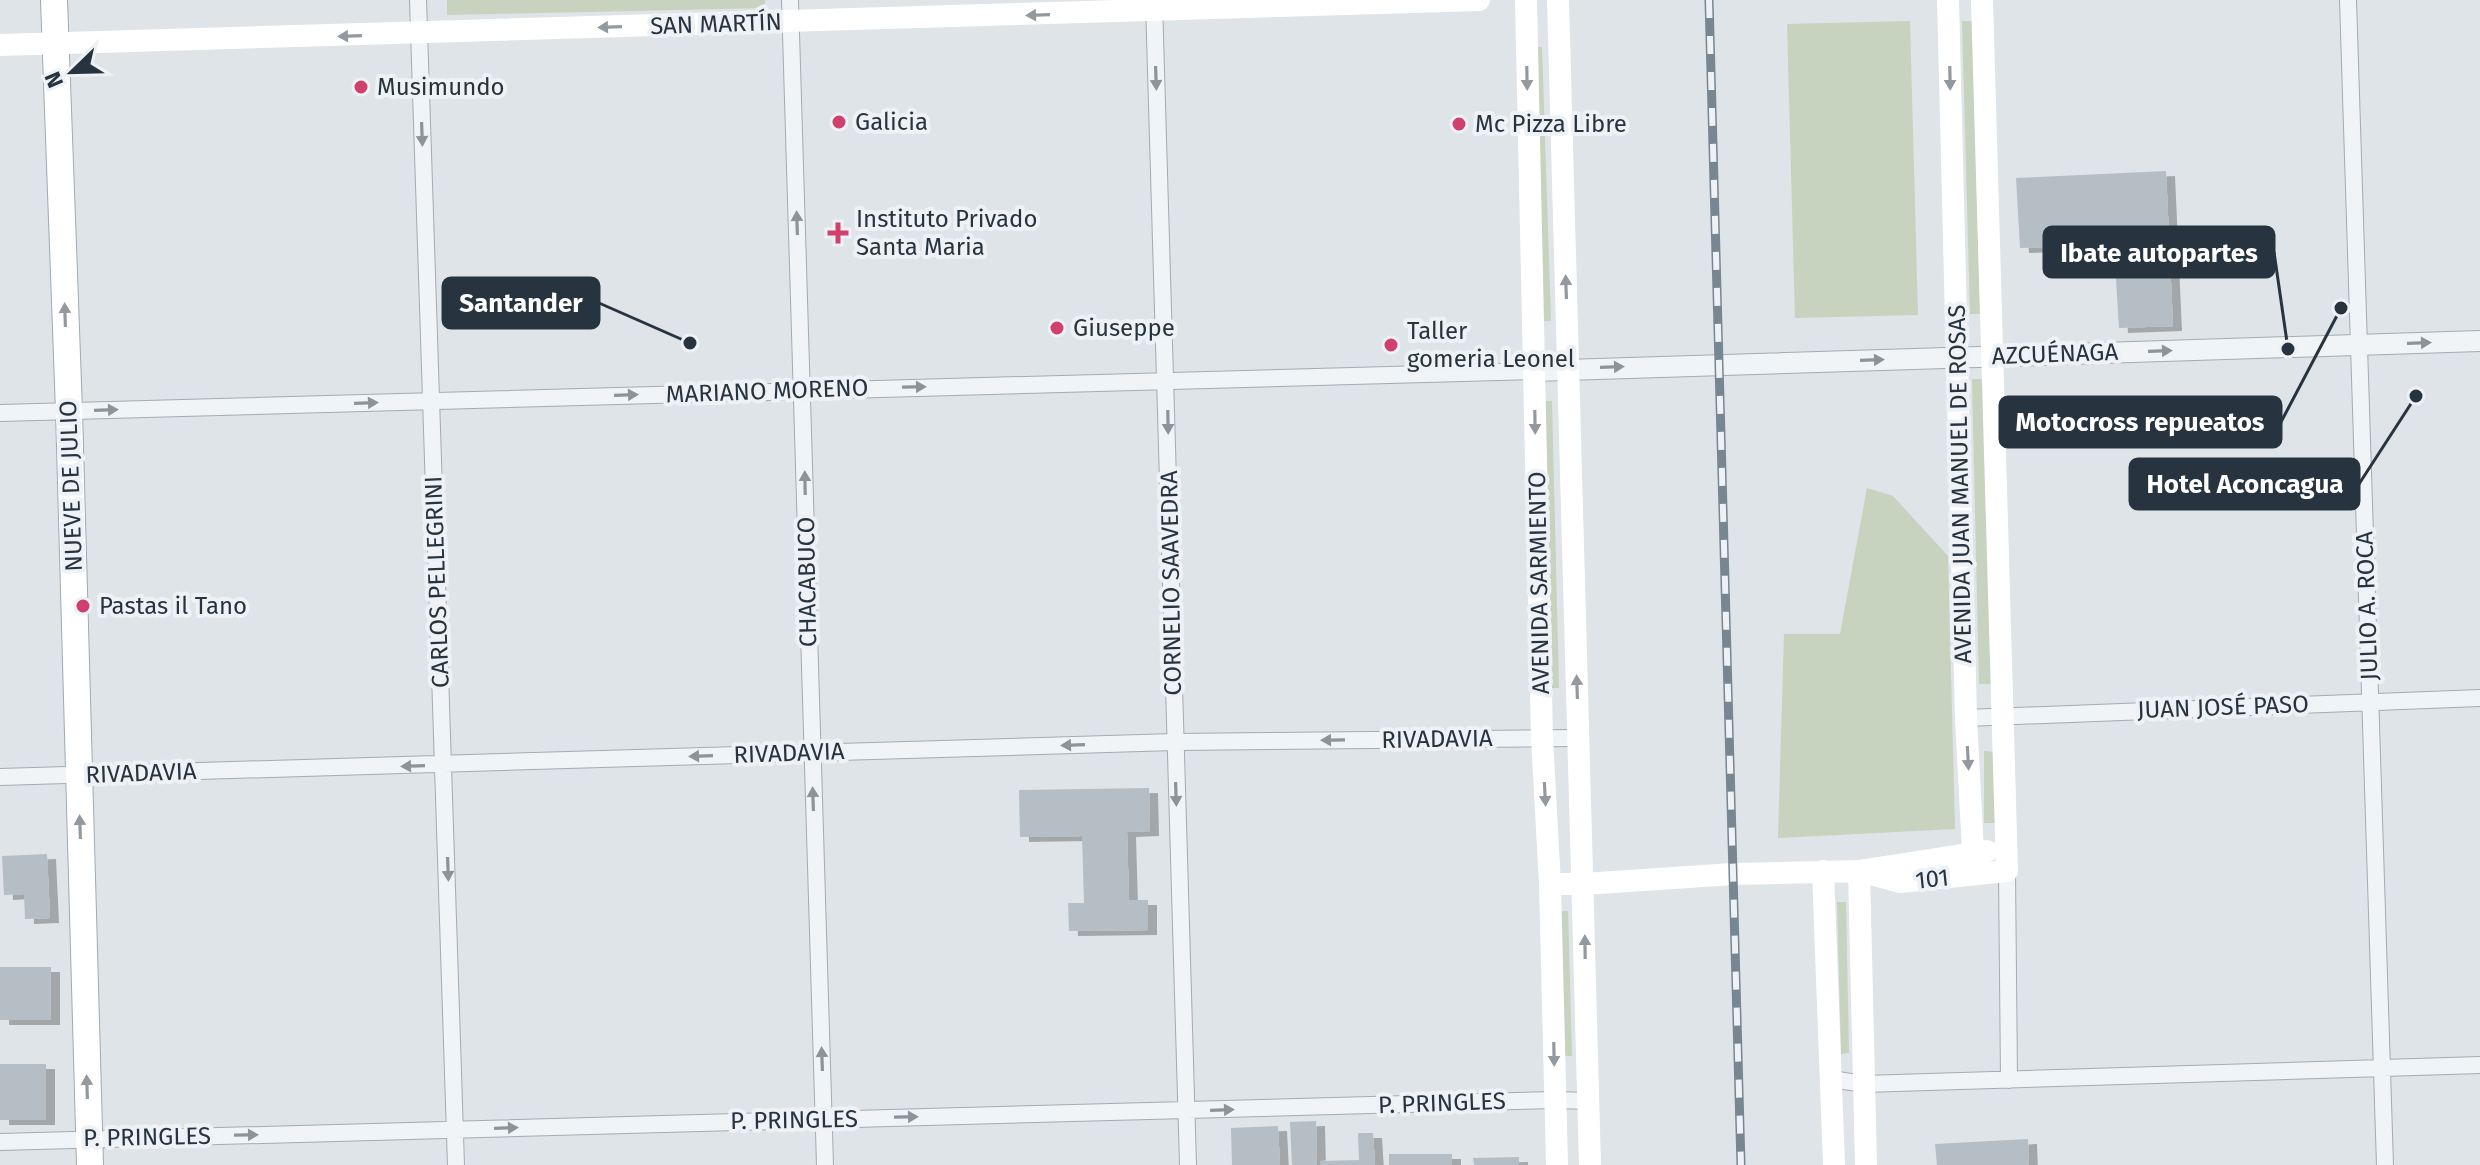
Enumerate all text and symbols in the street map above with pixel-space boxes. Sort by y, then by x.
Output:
street label: SAN MARTÍN [650,7,782,40]
one-way arrow [1025,8,1050,21]
one-way arrow [597,21,622,34]
one-way arrow [337,29,362,42]
north arrow [32,32,112,112]
one-way arrow [1150,66,1163,91]
one-way arrow [1521,66,1534,91]
one-way arrow [1944,66,1956,91]
text: N [39,68,69,92]
place label: Musimundo [377,73,505,101]
marker: Musimundo [352,78,370,96]
place label: Galicia [855,108,928,136]
place label: Mc Pizza Libre [1475,110,1627,138]
marker: Galicia [830,113,848,131]
marker: Mc Pizza Libre [1450,115,1468,133]
one-way arrow [415,122,428,147]
place label: Instituto Privado Santa Maria [856,205,1037,261]
one-way arrow [791,210,804,235]
marker: Instituto Privado Santa Maria [827,222,849,244]
callout: Ibate autopartes [2044,227,2274,277]
text: Ibate autopartes [2060,238,2258,269]
one-way arrow [1559,274,1572,299]
callout: Santander [443,278,599,328]
text: Santander [459,288,583,319]
one-way arrow [59,302,72,327]
street label: AVENIDA JUAN MANUEL DE ROSAS [1943,304,1977,664]
place label: Giuseppe [1073,314,1175,342]
place label: Taller gomeria Leonel [1407,317,1575,373]
marker: Giuseppe [1048,319,1066,337]
marker: Taller gomeria Leonel [1382,336,1400,354]
one-way arrow [2407,336,2432,349]
street label: AZCUÉNAGA [1991,337,2119,370]
one-way arrow [2148,344,2173,357]
one-way arrow [1860,353,1885,366]
one-way arrow [1600,361,1625,374]
street label: MARIANO MORENO [665,373,869,409]
one-way arrow [902,381,927,394]
one-way arrow [614,389,639,402]
one-way arrow [354,396,379,409]
callout: Motocross repueatos [2000,397,2281,447]
street label: NUEVE DE JULIO [54,400,88,572]
one-way arrow [94,404,119,416]
text: Motocross repueatos [2016,407,2265,438]
one-way arrow [1161,410,1174,435]
one-way arrow [1529,410,1541,435]
callout: Hotel Aconcagua [2130,459,2359,509]
text: Hotel Aconcagua [2146,469,2344,500]
one-way arrow [799,470,812,495]
street label: CORNELIO SAAVEDRA [1155,470,1187,696]
street label: AVENIDA SARMIENTO [1523,471,1555,695]
street label: CARLOS PELLEGRINI [419,476,455,688]
street label: CHACABUCO [792,517,822,647]
street label: JULIO A. ROCA [2350,531,2384,681]
place label: Pastas il Tano [99,592,247,620]
marker: Pastas il Tano [74,597,92,615]
one-way arrow [1571,674,1583,699]
street label: JUAN JOSÉ PASO [2137,689,2309,724]
street label: RIVADAVIA [1381,724,1493,754]
one-way arrow [1320,734,1345,747]
street label: RIVADAVIA [733,737,845,769]
one-way arrow [1060,739,1085,752]
one-way arrow [1962,746,1975,771]
one-way arrow [688,750,713,762]
street label: RIVADAVIA [85,757,197,789]
one-way arrow [400,759,425,772]
one-way arrow [1169,782,1182,807]
one-way arrow [1539,782,1552,807]
one-way arrow [806,786,819,811]
one-way arrow [73,814,86,839]
one-way arrow [441,857,454,882]
street label: 101 [1914,863,1950,895]
one-way arrow [1579,934,1591,959]
one-way arrow [1548,1042,1560,1067]
one-way arrow [815,1046,828,1071]
one-way arrow [81,1074,94,1099]
street label: P. PRINGLES [1378,1087,1506,1119]
one-way arrow [1210,1104,1235,1117]
street label: P. PRINGLES [730,1105,858,1135]
one-way arrow [894,1111,919,1124]
street label: P. PRINGLES [83,1122,211,1152]
one-way arrow [494,1122,519,1134]
one-way arrow [234,1128,259,1141]

